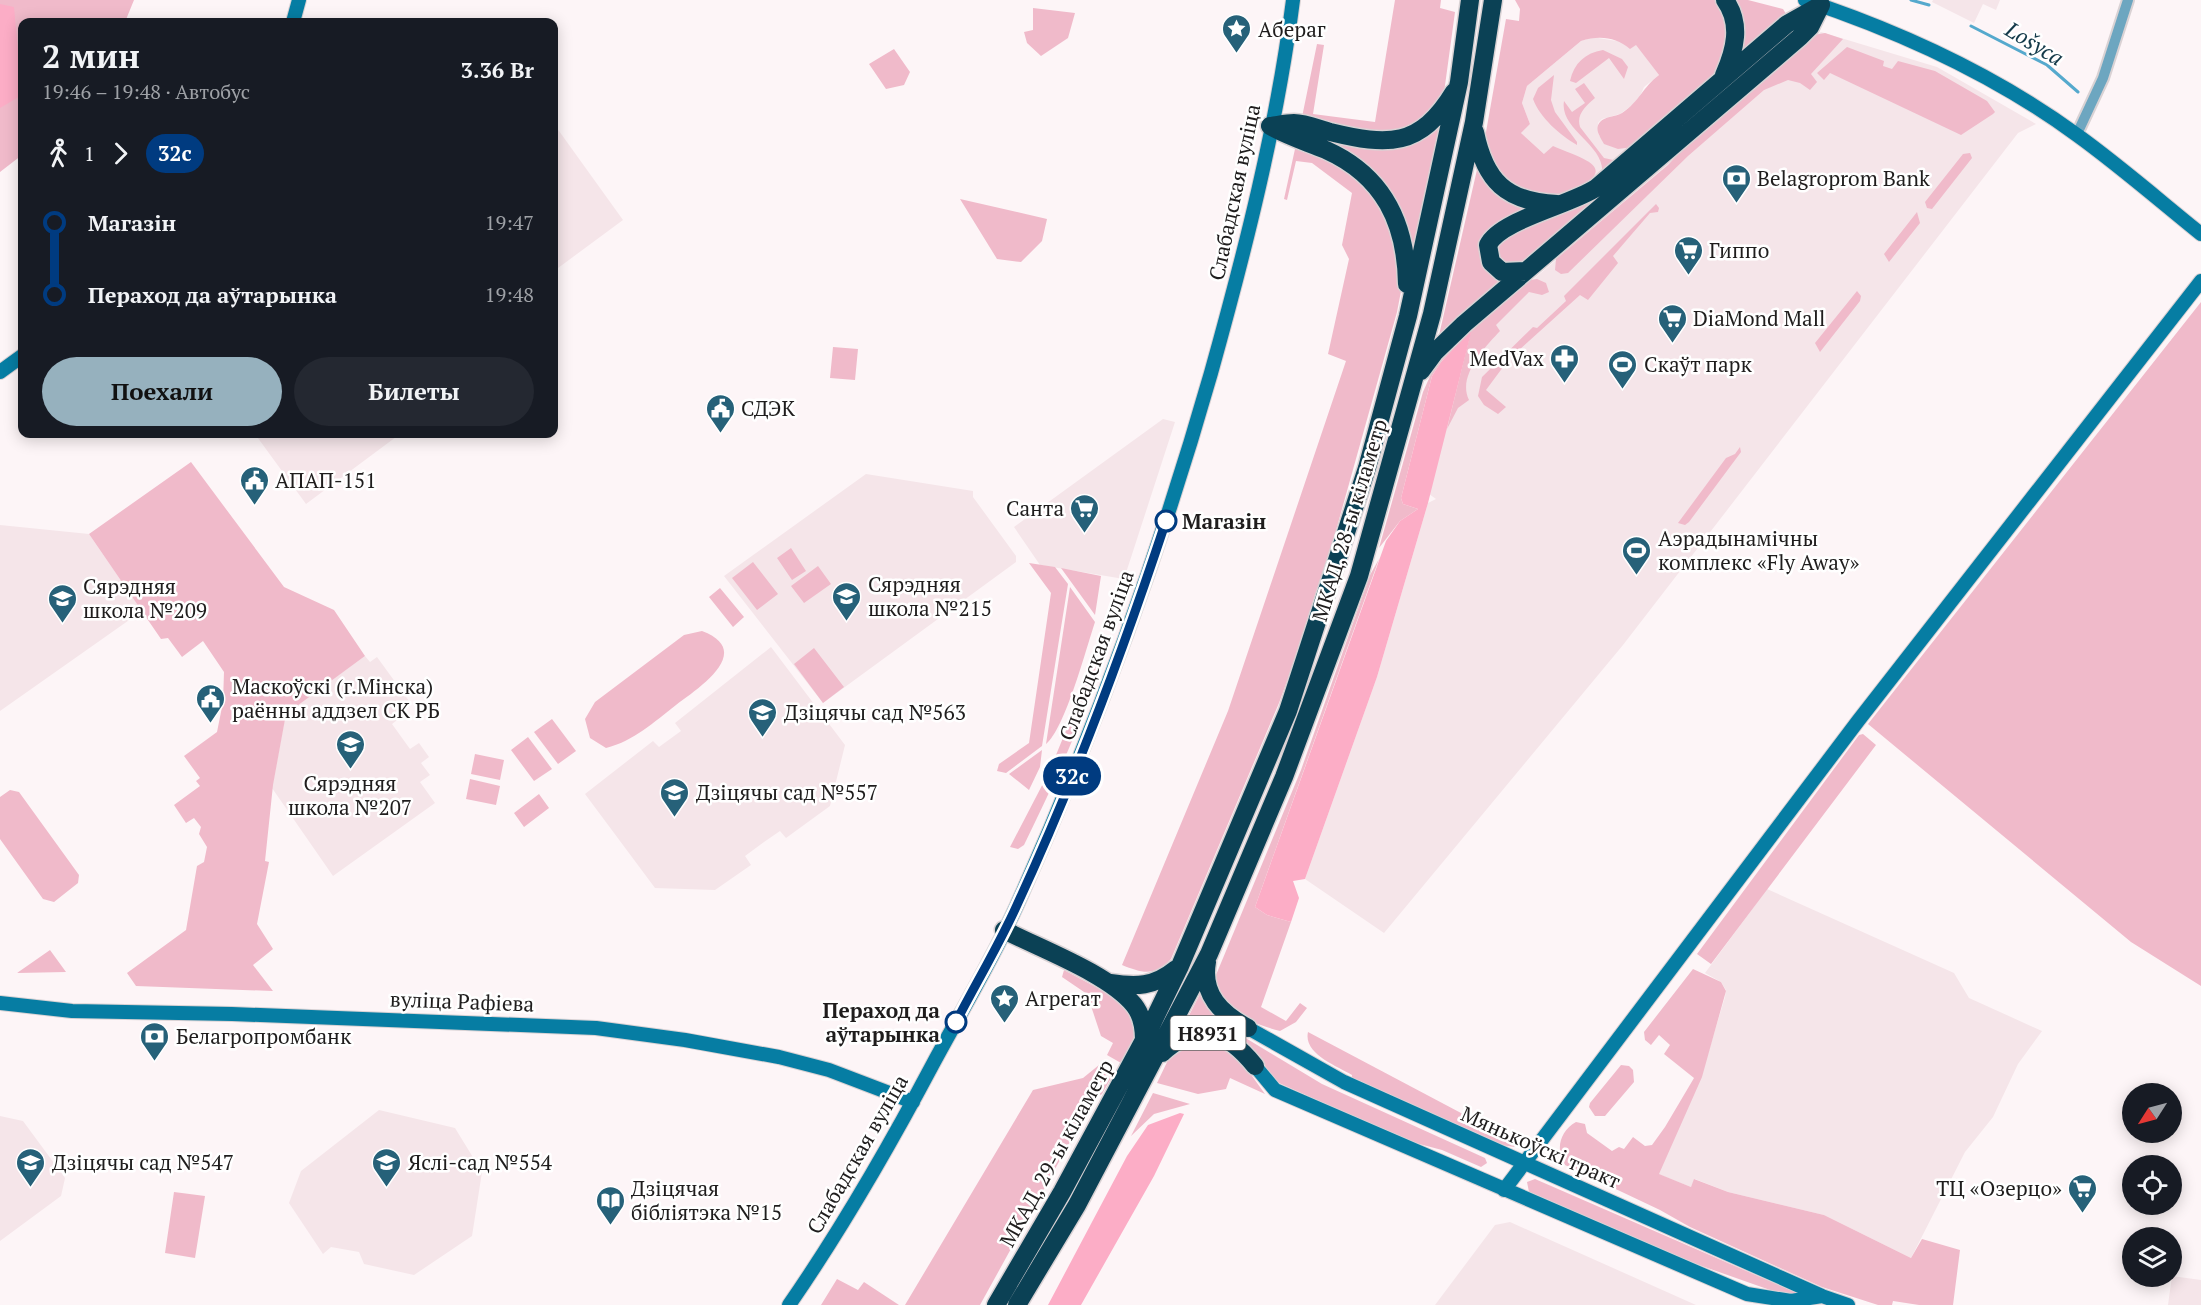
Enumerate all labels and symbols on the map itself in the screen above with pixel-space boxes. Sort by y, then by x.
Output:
place icon: Абераг [1221,13,1253,55]
water label: Lošyca [2000,14,2070,72]
place label: Абераг [1258,15,1326,43]
street label: Слабадская вуліца [1202,101,1266,283]
bank icon: Belagroprom Bank [1720,162,1752,204]
place label: Belagroprom Bank [1757,164,1930,192]
supermarket icon: Гиппо [1672,234,1704,276]
place label: Гиппо [1709,236,1769,264]
supermarket icon: DiaMond Mall [1656,302,1688,344]
place label: DiaMond Mall [1693,304,1825,332]
pharmacy icon: MedVax [1549,342,1581,384]
place label: MedVax [1469,344,1544,372]
sports icon: Скаўт парк [1607,348,1639,390]
place label: Скаўт парк [1644,350,1752,378]
public building icon: СДЭК [704,392,736,434]
place label: СДЭК [741,394,795,422]
street label: МКАД, 28-ы кіламетр [1305,415,1393,625]
public building icon: АПАП-151 [238,464,270,506]
place label: АПАП-151 [275,466,376,494]
supermarket icon: Санта [1069,492,1101,534]
place label: Санта [1006,494,1064,522]
place label: Магазін [1182,507,1266,535]
marker: Магазін [1155,510,1177,532]
place label: Аэрадынамічны комплекс «Fly Away» [1658,524,1860,576]
sports icon: Аэрадынамічны комплекс «Fly Away» [1621,534,1653,576]
street label: Слабадская вуліца [1052,566,1140,744]
place label: Сярэдняя школа №215 [868,570,992,622]
place label: Сярэдняя школа №209 [83,572,207,624]
school or university icon: Сярэдняя школа №215 [831,580,863,622]
school or university icon: Сярэдняя школа №209 [46,582,78,624]
place label: Маскоўскі (г.Мінска) раённы аддзел СК РБ [232,672,440,724]
public building icon: Маскоўскі (г.Мінска) раённы аддзел СК РБ [195,682,227,724]
school or university icon: Дзіцячы сад №563 [747,696,779,738]
place label: Дзіцячы сад №563 [784,698,966,726]
school or university icon: Сярэдняя школа №207 [334,728,366,770]
line badge: 32с [1038,756,1106,796]
place label: Сярэдняя школа №207 [288,769,412,821]
school or university icon: Дзіцячы сад №557 [659,776,691,818]
place label: Дзіцячы сад №557 [696,778,878,806]
place icon: Агрегат [988,982,1020,1024]
street label: вуліца Рафіева [389,984,535,1018]
place label: Агрегат [1025,984,1101,1012]
place label: Пераход да аўтарынка [823,996,940,1048]
marker: Пераход да аўтарынка [945,1011,967,1033]
road number: Н8931 [1170,1016,1246,1050]
bank icon: Белагропромбанк [139,1020,171,1062]
place label: Белагропромбанк [176,1022,352,1050]
street label: МКАД, 29-ы кіламетр [993,1054,1119,1252]
street label: Слабадская вуліца [800,1069,914,1239]
north arrow [2122,1083,2182,1143]
street label: Мянькоўскі тракт [1457,1099,1625,1195]
school or university icon: Дзіцячы сад №547 [15,1146,47,1188]
school or university icon: Яслі-сад №554 [371,1146,403,1188]
place label: Дзіцячы сад №547 [52,1148,234,1176]
place label: Яслі-сад №554 [408,1148,553,1176]
supermarket icon: ТЦ «Озерцо» [2067,1172,2099,1214]
place label: Дзіцячая бібліятэка №15 [631,1174,782,1226]
place label: ТЦ «Озерцо» [1936,1174,2062,1202]
library icon: Дзіцячая бібліятэка №15 [594,1184,626,1226]

